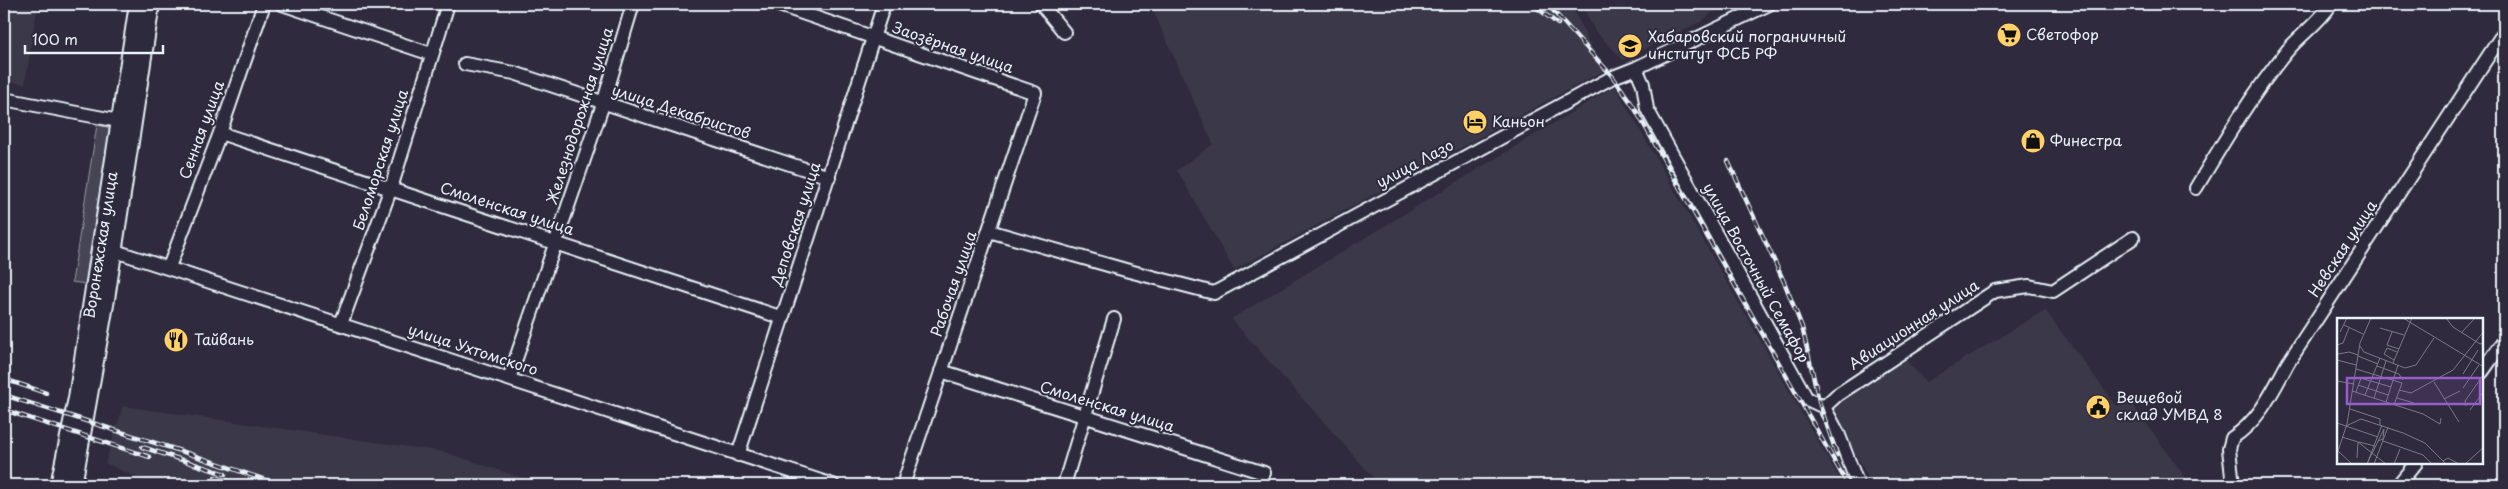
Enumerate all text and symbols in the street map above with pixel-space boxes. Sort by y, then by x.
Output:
street label: Заозёрная улица [890,15,1018,78]
scale bar [25,22,162,54]
supermarket icon: Светофор [1996,22,2022,48]
place label: Светофор [2026,22,2099,45]
street label: Железнодорожная улица [539,23,618,207]
place label: Хабаровский пограничный институт ФСБ РФ [1648,24,1846,64]
text: 100 m [32,27,78,50]
school or university icon: Хабаровский пограничный институт ФСБ РФ [1617,33,1643,59]
street label: Сенная улица [172,76,229,182]
street label: улица Декабристов [609,77,754,144]
street label: Беломорская улица [346,85,413,233]
hotel icon: Каньон [1462,109,1488,135]
place label: Каньон [1492,109,1545,132]
shop icon: Финестра [2020,128,2046,154]
place label: Финестра [2050,128,2122,151]
street label: улица Лазо [1372,133,1457,193]
street label: Деповская улица [763,158,826,289]
street label: Воронежская улица [77,169,123,320]
street label: Смоленская улица [437,175,578,240]
street label: улица Восточный Семафор [1698,178,1817,367]
street label: Невская улица [2302,195,2382,301]
street label: Рабочая улица [924,227,982,339]
street label: Авиационная улица [1844,273,1983,375]
street label: улица Ухтомского [406,317,541,380]
inset map [2337,318,2483,464]
restaurant icon: Тайвань [163,327,189,353]
place label: Тайвань [194,327,254,350]
street label: Смоленская улица [1037,374,1178,437]
place label: Вещевой склад УМВД 8 [2116,385,2223,425]
public building icon: Вещевой склад УМВД 8 [2085,394,2111,420]

